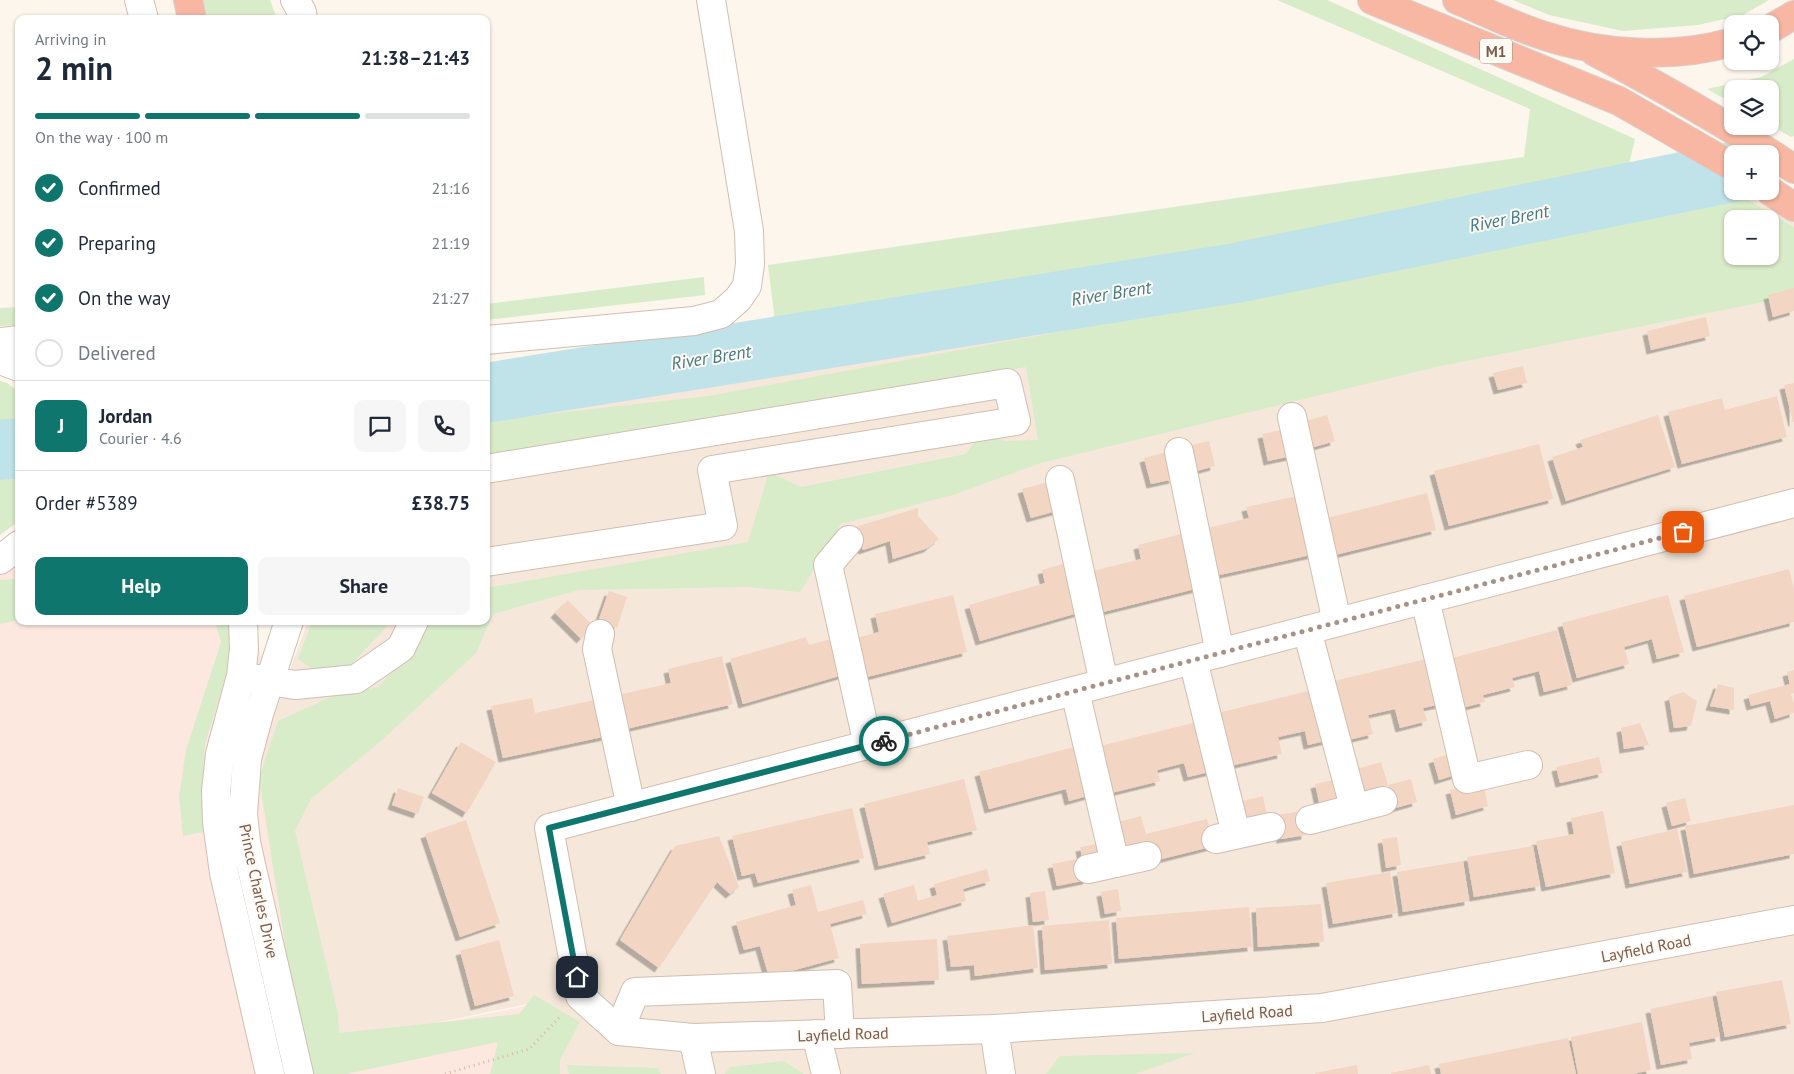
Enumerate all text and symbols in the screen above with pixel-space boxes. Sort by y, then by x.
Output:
map controls [1724,15,1779,265]
button: locate [1724,15,1779,70]
text: Arriving in [35,29,106,49]
road number: M1 [1480,38,1512,64]
text: 21:38–21:43 [361,46,470,70]
text: 2 min [35,47,113,89]
button: layers [1724,80,1779,135]
text: On the way · 100 m [35,127,168,147]
button: + [1724,145,1779,200]
icon: check [35,174,63,202]
text: Confirmed [78,176,161,200]
text: 21:16 [432,178,470,198]
water label: River Brent [1467,199,1552,237]
button: − [1724,210,1779,265]
icon: check [35,229,63,257]
text: Preparing [78,231,156,255]
text: 21:19 [432,233,470,253]
water label: River Brent [1069,275,1154,311]
icon: check [35,284,63,312]
text: On the way [78,286,170,310]
text: 21:27 [432,288,470,308]
water label: River Brent [669,339,754,375]
text: Delivered [78,341,156,365]
button: chat [354,400,406,452]
button: phone [418,400,470,452]
text: Jordan [99,404,152,428]
text: J [58,414,64,438]
text: Courier · 4.6 [99,428,182,448]
text: Order #5389 [35,491,138,515]
text: £38.75 [411,491,470,515]
pin [1662,511,1704,553]
icon: bag [1669,518,1697,546]
button: Help [35,557,248,615]
button: Share [258,557,470,615]
courier [859,716,909,766]
icon: bike [870,727,898,755]
street label: Prince Charles Drive [235,822,283,960]
street label: Layfield Road [1599,929,1693,967]
pin [556,956,598,998]
icon: home [563,963,591,991]
street label: Layfield Road [1201,1000,1293,1026]
street label: Layfield Road [797,1022,889,1046]

